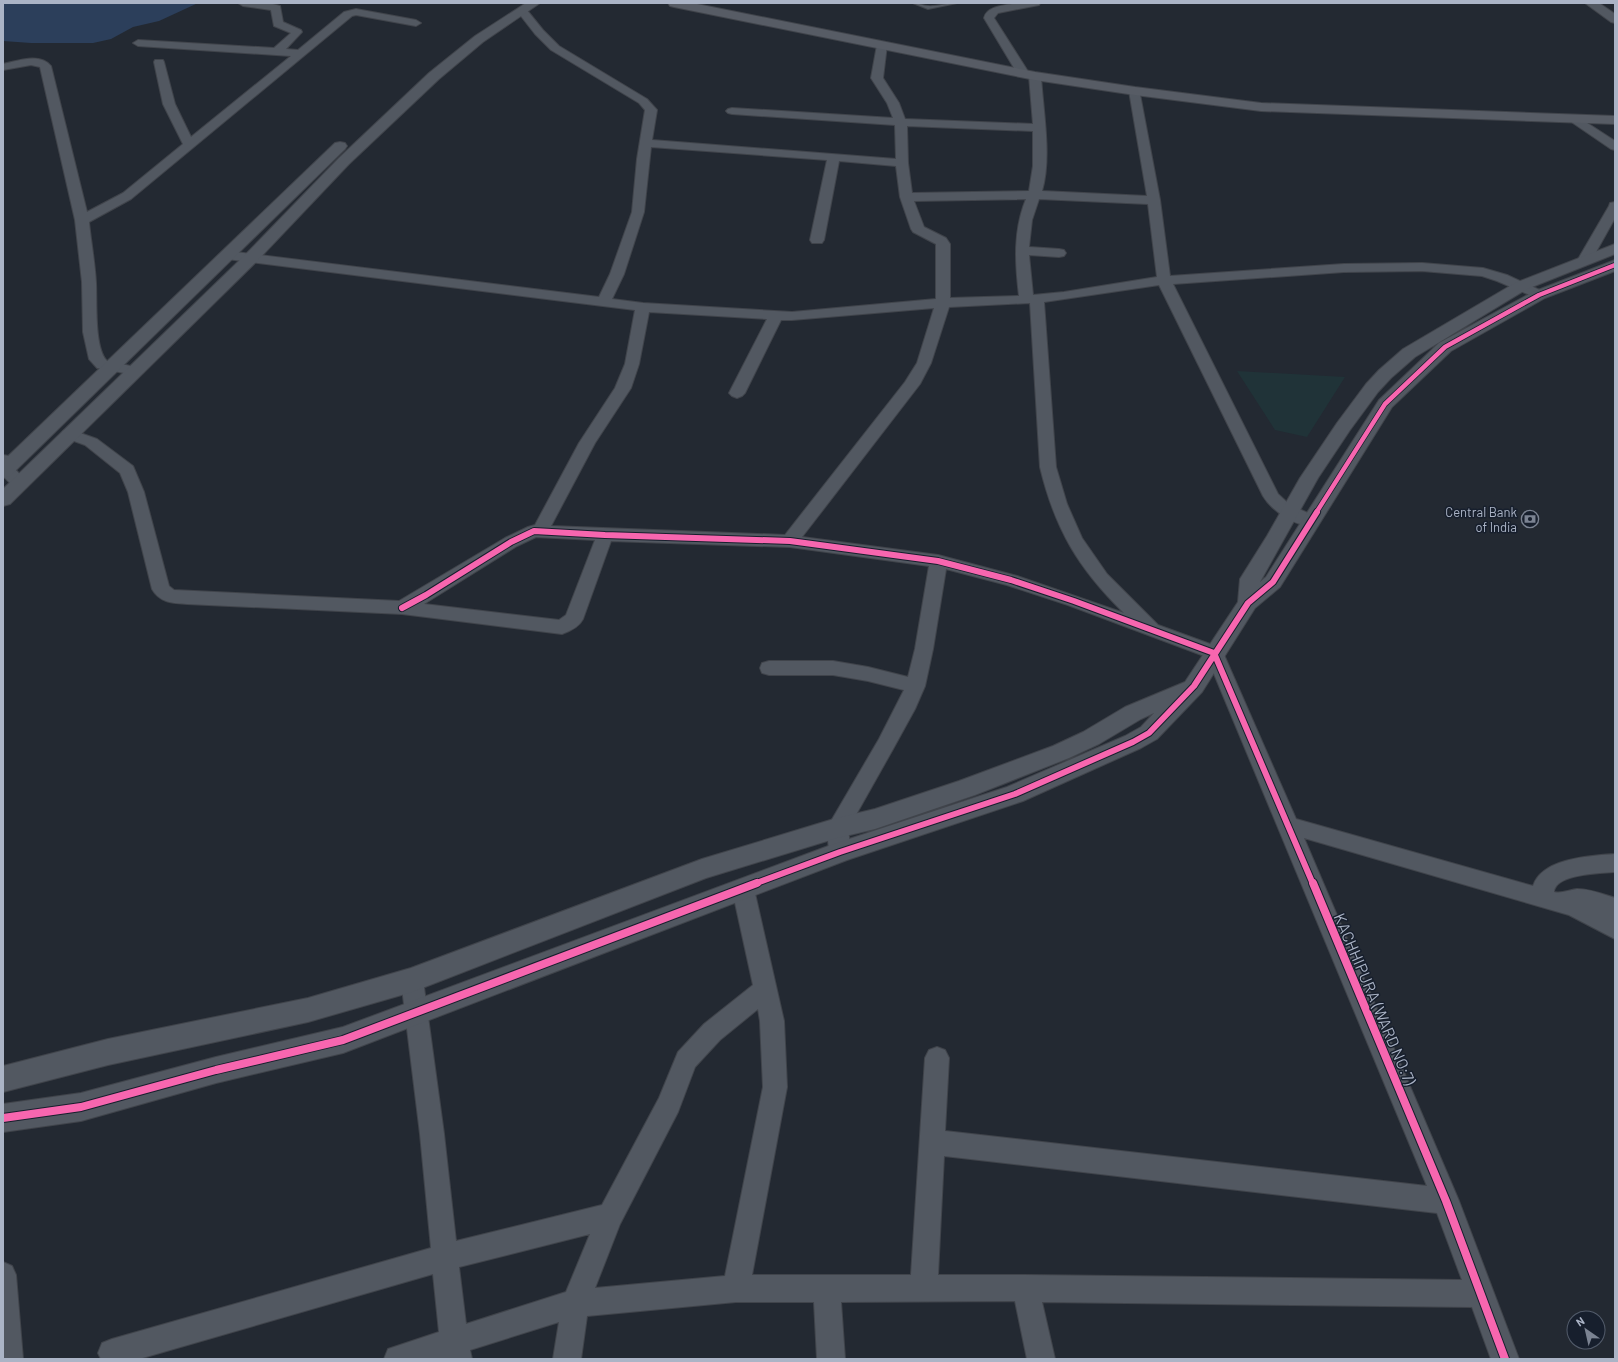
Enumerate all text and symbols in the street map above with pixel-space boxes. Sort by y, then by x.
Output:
place label: Central Bank of India [1445,504,1517,535]
bank icon: Central Bank of India [1520,509,1540,529]
street label: KACHHIPURA (WARD NO:7) [1331,910,1421,1088]
north arrow [1566,1310,1606,1350]
text: N [1573,1314,1587,1329]

